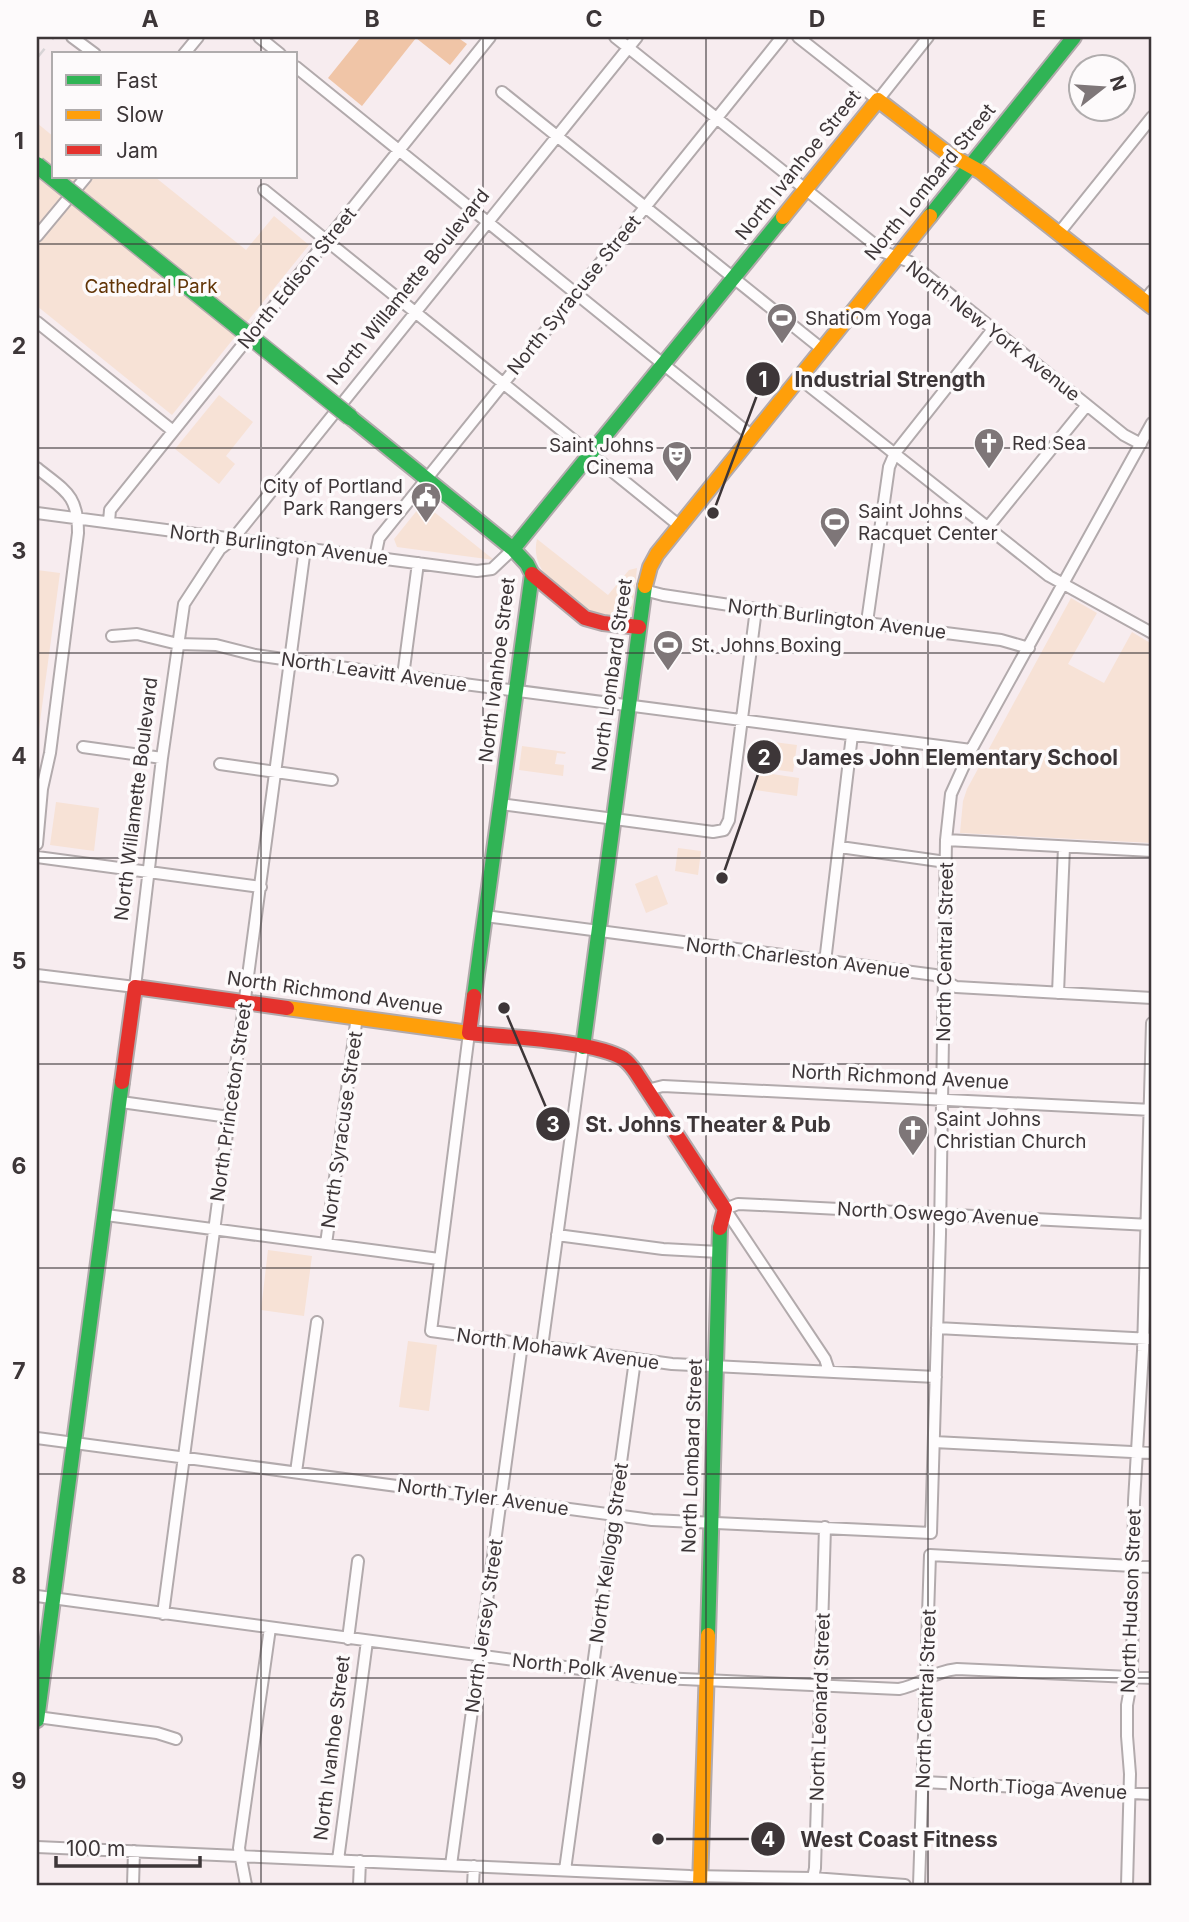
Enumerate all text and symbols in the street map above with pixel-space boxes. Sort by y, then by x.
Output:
text: A [141,5,159,33]
text: B [364,5,380,33]
text: C [585,5,603,33]
text: D [809,5,825,33]
text: E [1032,5,1046,33]
legend [52,52,298,178]
north arrow [1066,52,1136,122]
text: Fast [116,68,158,93]
text: N [1105,73,1131,93]
street label: North Ivanhoe Street [730,85,866,245]
street label: North Lombard Street [860,99,1000,265]
text: Slow [116,102,164,127]
text: 1 [14,127,24,155]
text: Jam [116,138,158,163]
street label: North Willamette Boulevard [322,184,494,390]
street label: North Edison Street [233,203,361,353]
street label: North Syracuse Street [503,211,645,379]
street label: North New York Avenue [901,256,1085,406]
park label: Cathedral Park [84,275,218,298]
sports icon: ShatiOm Yoga [765,301,799,345]
place label: ShatiOm Yoga [805,307,932,330]
text: 2 [12,332,26,360]
callout: Industrial Strength [746,358,1000,400]
text: 1 [758,367,768,392]
text: Industrial Strength [794,367,986,392]
church icon: Red Sea [972,426,1006,470]
place label: Red Sea [1012,432,1086,455]
place label: Saint Johns Cinema [549,434,654,479]
theatre icon: Saint Johns Cinema [660,439,694,483]
place label: City of Portland Park Rangers [263,475,403,520]
public building icon: City of Portland Park Rangers [409,480,443,524]
place label: Saint Johns Racquet Center [858,500,998,545]
sports icon: Saint Johns Racquet Center [818,505,852,549]
street label: North Burlington Avenue [168,520,390,570]
text: 3 [12,537,26,565]
street label: North Ivanhoe Street [474,576,520,764]
street label: North Lombard Street [587,577,637,773]
street label: North Burlington Avenue [726,594,948,644]
sports icon: St. Johns Boxing [651,628,685,672]
place label: St. Johns Boxing [691,634,842,657]
street label: North Leavitt Avenue [279,648,469,696]
street label: North Willamette Boulevard [110,676,162,922]
callout: James John Elementary School [747,736,1132,778]
text: 4 [11,742,27,770]
text: 2 [757,745,771,770]
text: James John Elementary School [796,745,1118,770]
street label: North Central Street [932,862,958,1042]
street label: North Charleston Avenue [685,933,911,983]
text: 5 [12,947,26,975]
street label: North Richmond Avenue [226,966,444,1020]
street label: North Princeton Street [206,1001,256,1203]
street label: North Syracuse Street [317,1030,367,1230]
street label: North Richmond Avenue [791,1060,1009,1094]
callout: St. Johns Theater & Pub [536,1103,845,1145]
place label: Saint Johns Christian Church [936,1108,1087,1153]
text: 3 [546,1112,560,1137]
text: St. Johns Theater & Pub [585,1112,831,1137]
church icon: Saint Johns Christian Church [896,1113,930,1157]
text: 6 [12,1152,26,1180]
street label: North Oswego Avenue [837,1197,1039,1231]
street label: North Mohawk Avenue [455,1323,661,1375]
text: 7 [12,1357,26,1385]
street label: North Lombard Street [677,1358,707,1554]
street label: North Kellogg Street [585,1461,633,1645]
street label: North Tyler Avenue [396,1474,570,1520]
street label: North Hudson Street [1116,1508,1146,1694]
street label: North Jersey Street [460,1538,508,1714]
text: 8 [12,1562,26,1590]
street label: North Central Street [911,1609,941,1789]
street label: North Leonard Street [805,1612,835,1802]
street label: North Polk Avenue [511,1649,679,1689]
street label: North Ivanhoe Street [309,1654,355,1842]
text: 9 [12,1767,26,1795]
street label: North Tioga Avenue [948,1772,1128,1804]
callout: West Coast Fitness [751,1818,1012,1860]
scale bar [56,1824,200,1868]
text: 4 [761,1827,775,1852]
text: West Coast Fitness [800,1827,998,1852]
text: 100 m [66,1836,125,1861]

